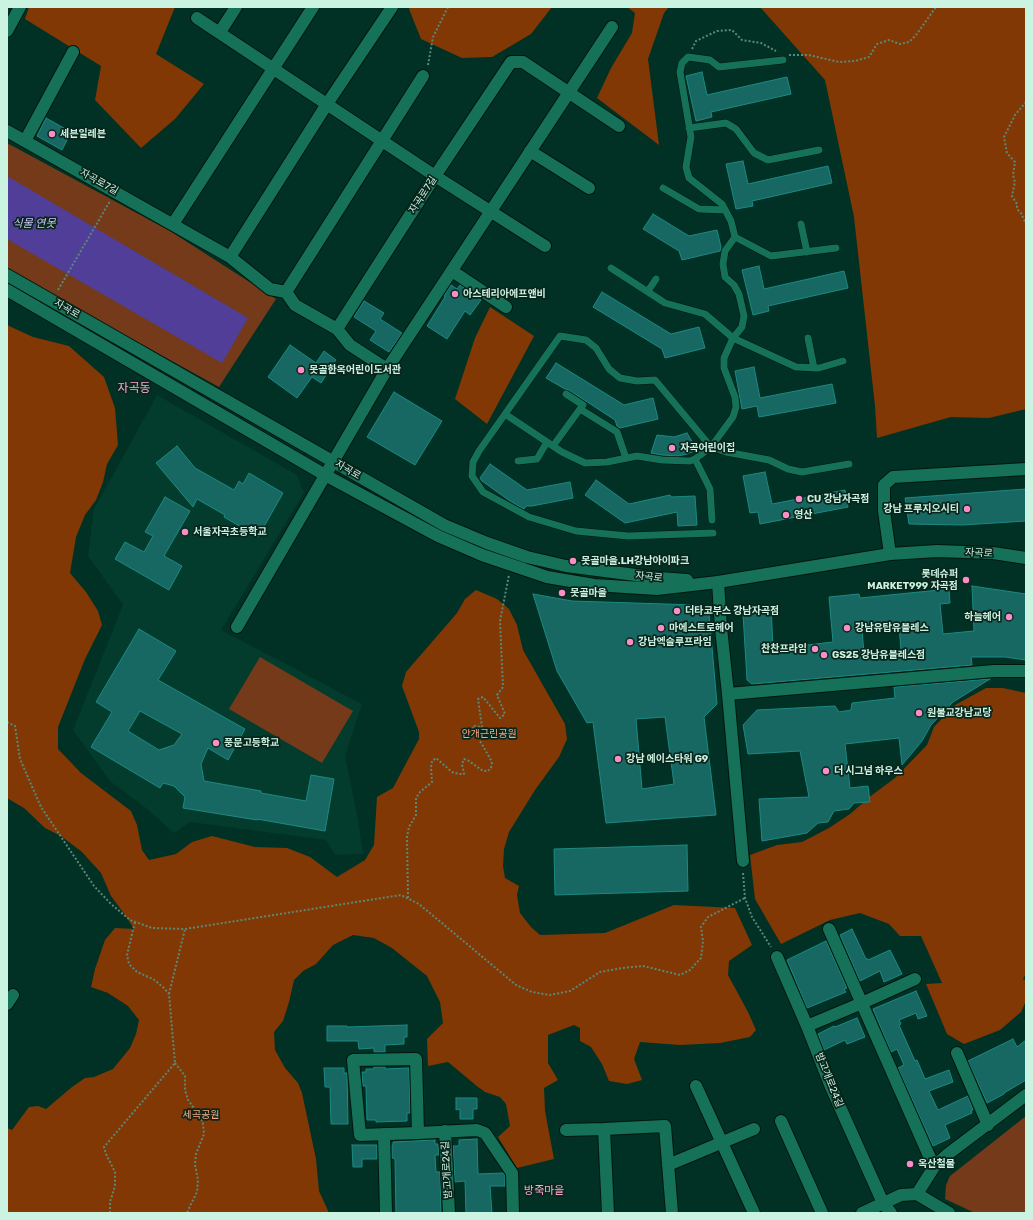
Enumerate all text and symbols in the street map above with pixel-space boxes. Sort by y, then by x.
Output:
place label: 세븐일레븐 [60,128,106,140]
marker: 세븐일레븐 [47,129,57,139]
street label: 자곡로7길 [78,167,120,197]
street label: 자곡로7길 [407,174,439,216]
water label: 식물 연못 [12,217,56,231]
place label: 아스테리아에프앤비 [463,288,546,300]
marker: 아스테리아에프앤비 [450,289,460,299]
street label: 자곡로 [52,297,82,321]
place label: 못골한옥어린이도서관 [309,364,401,376]
marker: 못골한옥어린이도서관 [296,365,306,375]
district label: 자곡동 [117,382,151,396]
place label: 자곡어린이집 [680,442,735,454]
marker: 자곡어린이집 [667,443,677,453]
street label: 자곡로 [333,458,363,482]
place label: CU 강남자곡점 [807,493,869,505]
marker: CU 강남자곡점 [794,494,804,504]
place label: 강남 프루지오시티 [883,503,959,515]
marker: 강남 프루지오시티 [962,504,972,514]
place label: 영산 [794,509,812,521]
marker: 영산 [781,510,791,520]
place label: 서울자곡초등학교 [193,526,267,538]
marker: 서울자곡초등학교 [180,527,190,537]
street label: 자곡로 [965,546,993,560]
place label: 못골마을.LH강남아이파크 [581,555,689,567]
marker: 못골마을.LH강남아이파크 [568,556,578,566]
place label: 롯데슈퍼 MARKET999 자곡점 [867,568,958,592]
street label: 자곡로 [635,570,663,584]
marker: 롯데슈퍼 MARKET999 자곡점 [961,575,971,585]
place label: 못골마을 [570,587,607,599]
marker: 못골마을 [557,588,567,598]
place label: 더타코부스 강남자곡점 [685,605,779,617]
marker: 더타코부스 강남자곡점 [672,606,682,616]
place label: 하늘헤어 [964,611,1001,623]
marker: 하늘헤어 [1004,612,1014,622]
place label: 마에스트로헤어 [669,622,733,634]
place label: 강남유탑유블레스 [855,622,929,634]
marker: 마에스트로헤어 [656,623,666,633]
marker: 강남유탑유블레스 [842,623,852,633]
place label: 강남엑슬루프라임 [638,636,712,648]
marker: 강남엑슬루프라임 [625,637,635,647]
place label: 찬찬프라임 [761,643,807,655]
marker: 찬찬프라임 [810,644,820,654]
place label: GS25 강남유블레스점 [832,649,925,661]
marker: GS25 강남유블레스점 [819,650,829,660]
place label: 원불교강남교당 [927,707,991,719]
marker: 원불교강남교당 [914,708,924,718]
park label: 안개근린공원 [461,728,517,740]
place label: 풍문고등학교 [224,737,279,749]
marker: 풍문고등학교 [211,738,221,748]
place label: 강남 에이스타워 G9 [626,753,708,765]
marker: 강남 에이스타워 G9 [613,754,623,764]
place label: 더 시그넘 하우스 [834,765,903,777]
marker: 더 시그넘 하우스 [821,766,831,776]
street label: 밤고개로24길 [813,1051,845,1109]
park label: 세곡공원 [183,1109,219,1121]
street label: 밤고개로24길 [439,1141,455,1199]
place label: 옥산철물 [918,1158,955,1170]
marker: 옥산철물 [905,1159,915,1169]
district label: 방죽마을 [524,1184,564,1198]

